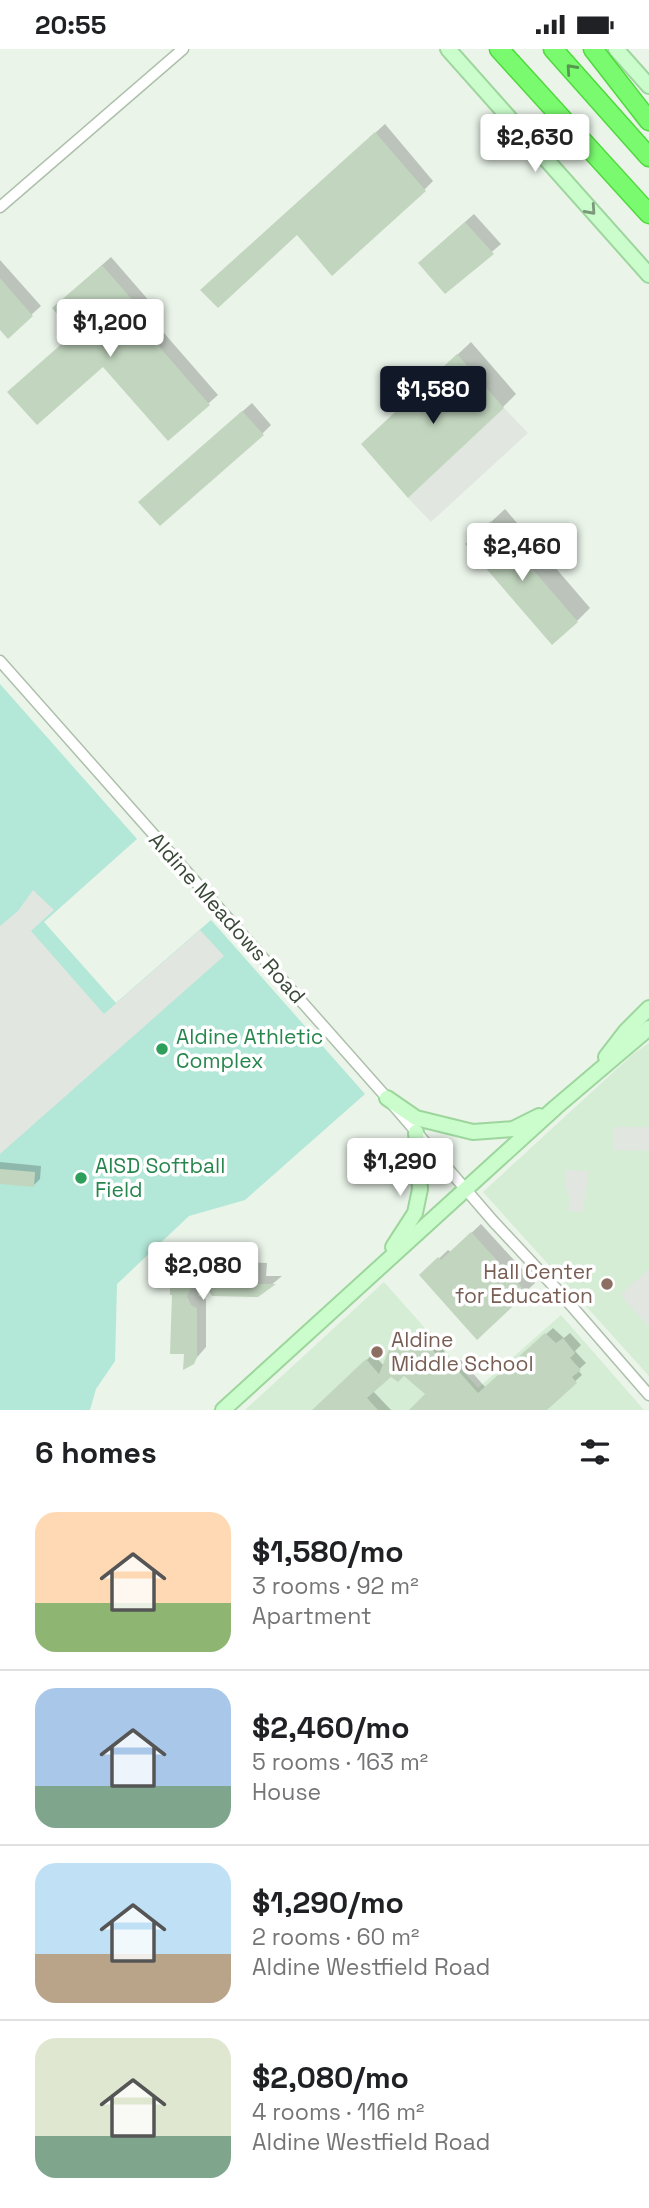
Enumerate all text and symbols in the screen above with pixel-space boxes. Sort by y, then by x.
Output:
text: 20:55 [35,8,106,42]
one-way arrow [567,64,579,77]
pin: $2,630 [478,115,592,174]
text: $2,630 [496,122,574,152]
one-way arrow [583,201,595,214]
pin: $1,200 [53,299,167,359]
text: $1,200 [73,307,147,337]
pin: $1,580 [376,367,490,426]
text: $1,580 [396,374,470,404]
pin: $2,460 [465,524,579,583]
text: $2,460 [483,531,561,561]
street label: Aldine Meadows Road [143,826,311,1009]
place label: Aldine Athletic Complex [176,1023,323,1074]
marker: Aldine Athletic Complex [154,1041,170,1057]
pin: $1,290 [343,1139,457,1198]
text: $1,290 [363,1146,437,1176]
place label: AISD Softball Field [95,1152,225,1203]
marker: AISD Softball Field [73,1170,89,1186]
pin: $2,080 [146,1243,260,1302]
text: $2,080 [164,1250,242,1280]
place label: Hall Center for Education [455,1258,593,1309]
marker: Hall Center for Education [599,1276,615,1292]
place label: Aldine Middle School [391,1326,534,1377]
marker: Aldine Middle School [369,1344,385,1360]
text: 6 homes [35,1433,157,1472]
icon: filters [576,1433,614,1471]
text: $1,580/mo [252,1532,404,1571]
icon: home [91,1540,175,1624]
text: 3 rooms · 92 m² [252,1571,419,1601]
text: Apartment [252,1601,372,1631]
text: $2,460/mo [252,1708,410,1747]
icon: home [91,1716,175,1800]
text: 5 rooms · 163 m² [252,1747,428,1777]
text: House [252,1777,321,1807]
text: $1,290/mo [252,1883,404,1922]
icon: home [91,1891,175,1975]
text: 2 rooms · 60 m² [252,1922,419,1952]
text: Aldine Westfield Road [252,1952,490,1982]
text: $2,080/mo [252,2058,409,2097]
icon: home [91,2066,175,2150]
text: 4 rooms · 116 m² [252,2097,424,2127]
text: Aldine Westfield Road [252,2127,490,2157]

